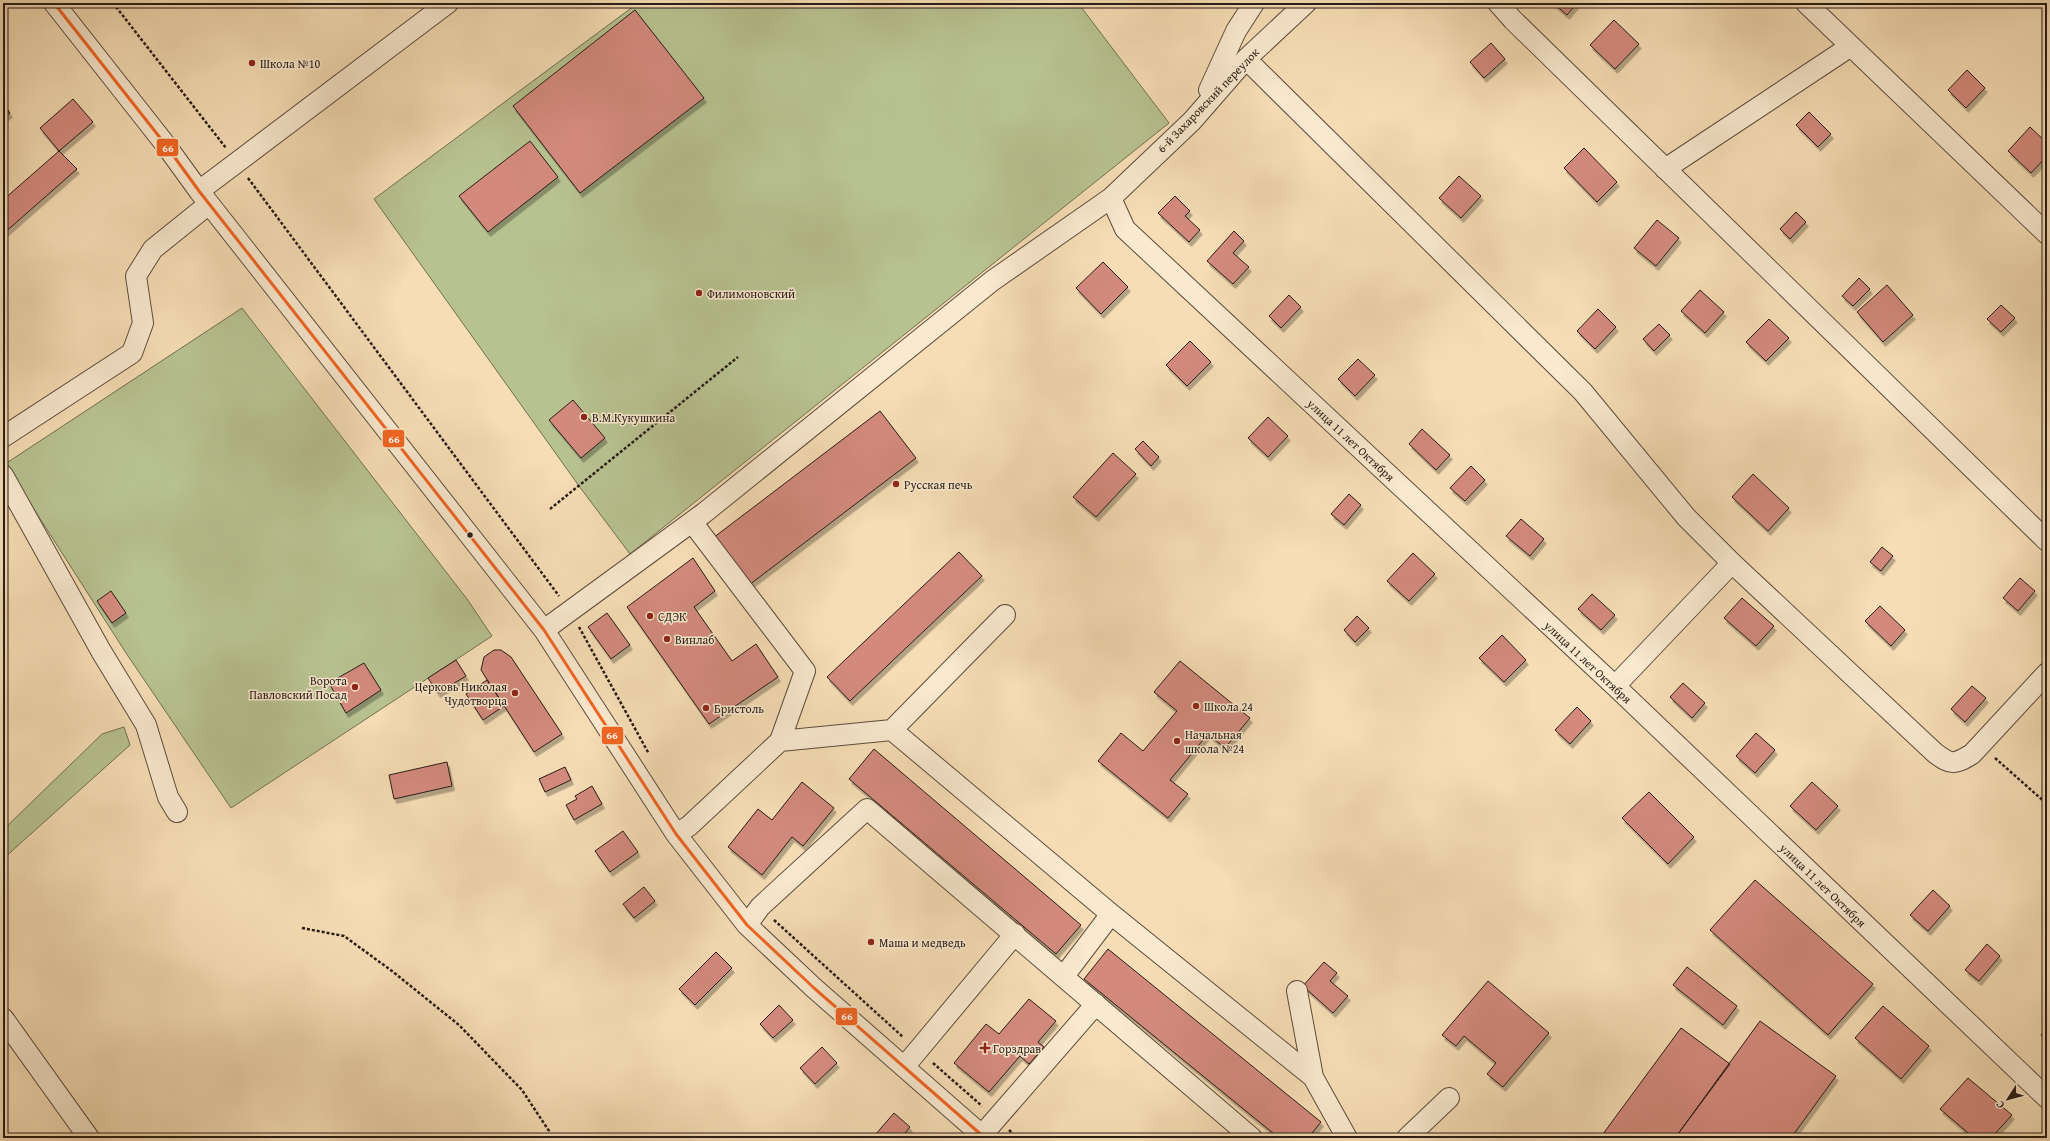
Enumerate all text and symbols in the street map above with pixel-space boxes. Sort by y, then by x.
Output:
street label: 6-й Захаровский переулок [1153,43,1263,156]
place label: Школа №10 [260,55,321,72]
marker: Школа №10 [247,58,257,68]
line badge: 66 [156,138,179,157]
text: 66 [162,140,174,156]
place label: Филимоновский [707,285,795,302]
marker: Филимоновский [694,288,704,298]
street label: улица 11 лет Октября [1303,394,1399,485]
place label: В.М.Кукушкина [592,409,675,426]
marker: В.М.Кукушкина [579,412,589,422]
line badge: 66 [382,429,405,448]
text: 66 [388,431,400,447]
place label: Русская печь [904,476,973,493]
marker: Русская печь [891,479,901,489]
unlabelled marker [465,530,475,540]
place label: СДЭК [658,608,687,625]
marker: СДЭК [645,611,655,621]
street label: улица 11 лет Октября [1540,616,1636,707]
place label: Винлаб [675,631,714,648]
marker: Винлаб [662,634,672,644]
place label: Ворота Павловский Посад [249,672,347,703]
place label: Церковь Николая Чудотворца [415,678,507,709]
marker: Ворота Павловский Посад [350,682,360,692]
marker: Церковь Николая Чудотворца [510,688,520,698]
place label: Школа 24 [1204,698,1253,715]
place label: Бристоль [714,700,764,717]
marker: Школа 24 [1191,701,1201,711]
marker: Бристоль [701,703,711,713]
line badge: 66 [601,726,624,745]
place label: Начальная школа №24 [1185,726,1245,757]
text: 66 [606,727,618,743]
marker: Начальная школа №24 [1172,736,1182,746]
street label: улица 11 лет Октября [1775,839,1870,931]
place label: Маша и медведь [879,934,966,951]
marker: Маша и медведь [866,937,876,947]
line badge: 66 [835,1007,858,1026]
text: 66 [841,1008,853,1024]
place label: Горздрав [993,1040,1041,1057]
marker: Горздрав [980,1043,990,1053]
north arrow [1988,1079,2028,1119]
text: С [1992,1098,2008,1112]

